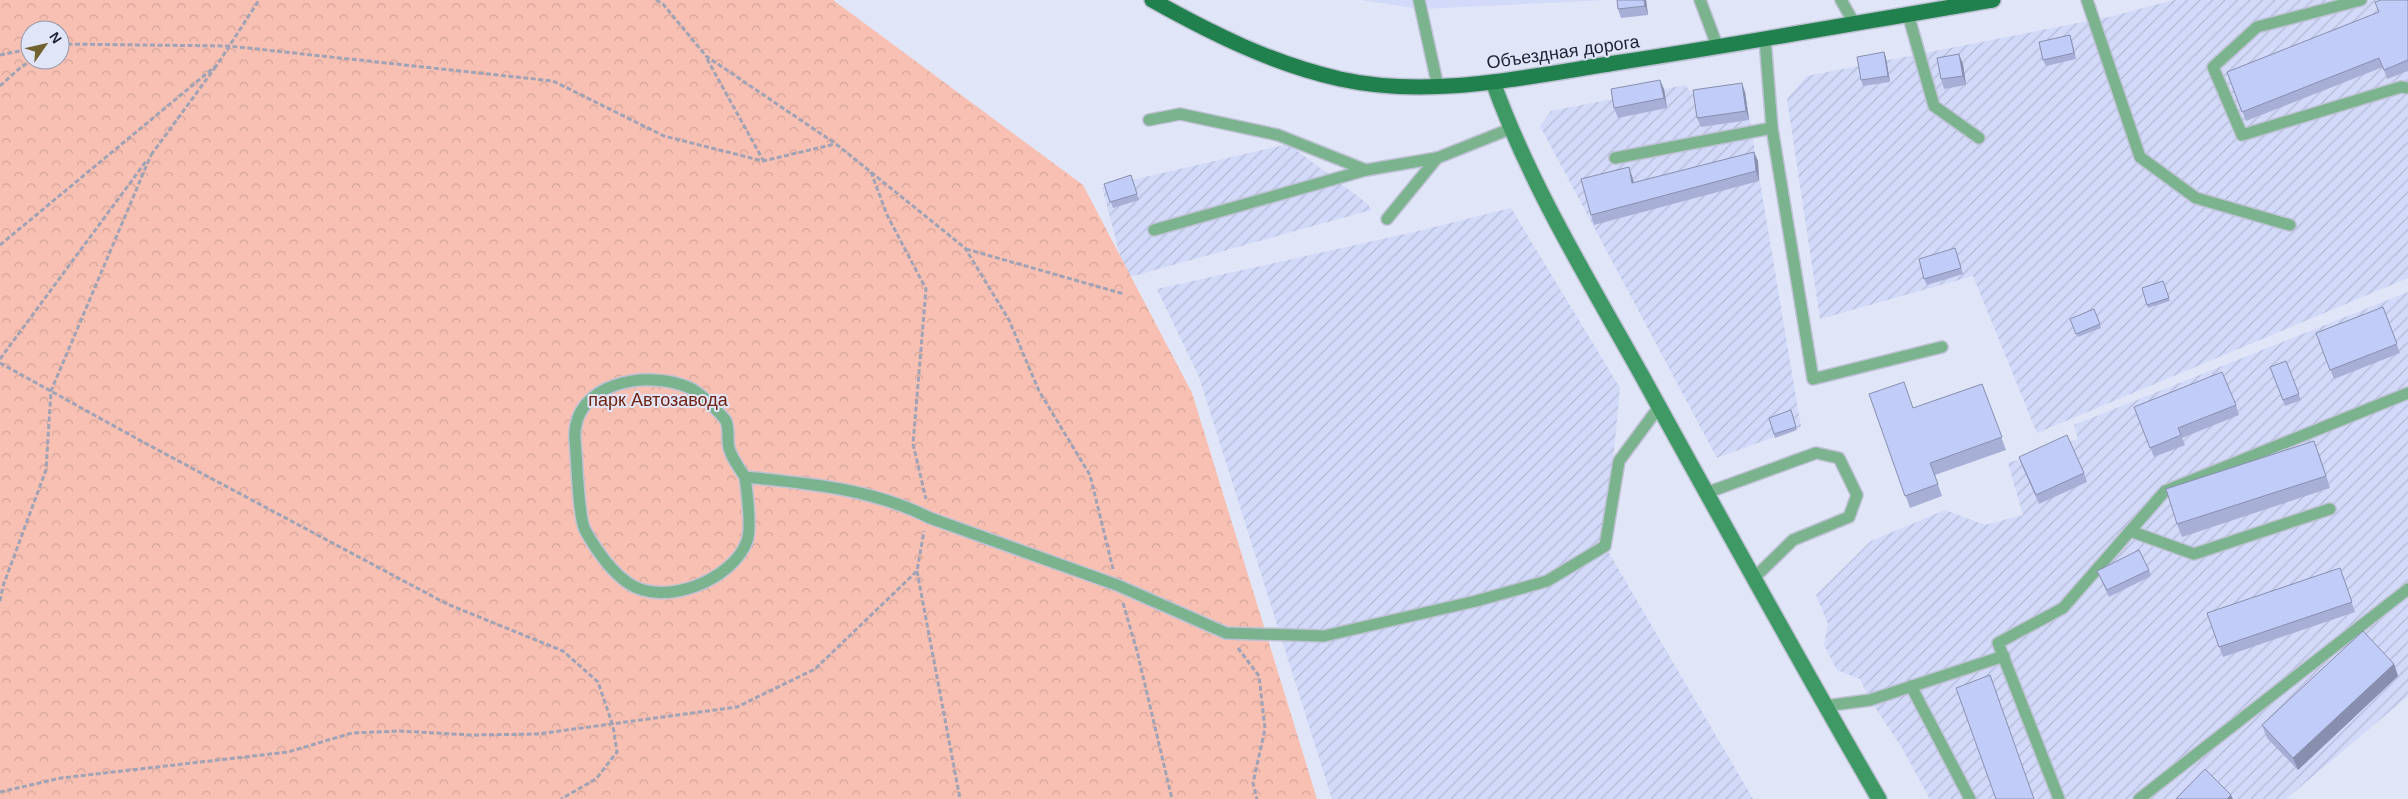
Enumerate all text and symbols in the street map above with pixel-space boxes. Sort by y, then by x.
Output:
north arrow [20,20,70,70]
text: N [46,29,65,46]
street label: Объездная дорога [1485,31,1642,73]
park label: парк Автозавода [588,390,729,410]

